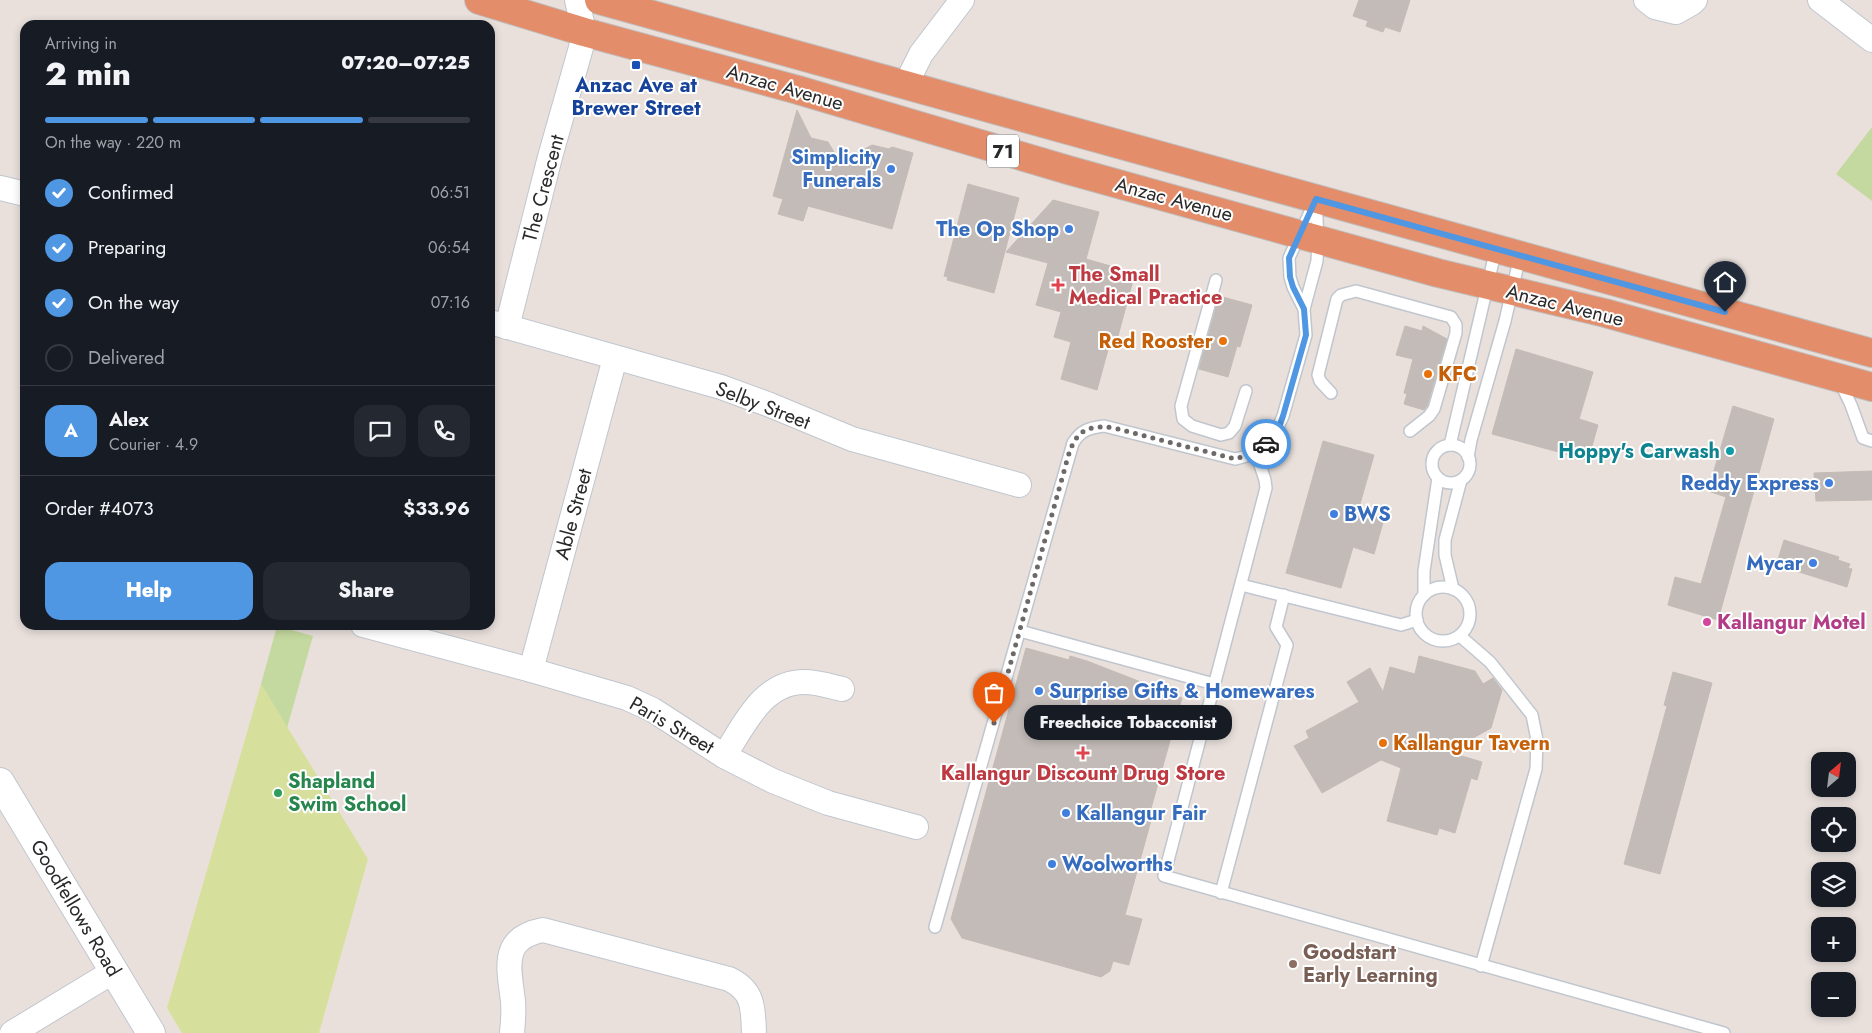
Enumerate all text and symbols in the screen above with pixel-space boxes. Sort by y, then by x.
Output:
text: Arriving in [45,32,117,55]
text: 07:20–07:25 [341,49,470,76]
text: 2 min [45,51,131,97]
street label: Anzac Avenue [723,57,847,118]
marker: Anzac Ave at Brewer Street [630,59,642,71]
place label: Anzac Ave at Brewer Street [571,71,701,123]
text: On the way · 220 m [45,131,181,154]
street label: The Crescent [515,131,572,245]
road number: 71 [987,134,1019,168]
place label: Simplicity Funerals [791,143,882,195]
marker: Simplicity Funerals [885,163,897,175]
street label: Anzac Avenue [1112,170,1236,229]
icon: check [45,179,73,207]
text: Confirmed [88,179,174,206]
text: 06:51 [430,181,470,204]
place label: The Op Shop [936,215,1059,244]
marker: The Op Shop [1063,223,1075,235]
icon: check [45,234,73,262]
text: Preparing [88,234,166,261]
text: 06:54 [428,236,470,259]
place label: The Small Medical Practice [1069,260,1222,312]
pin [1704,261,1746,312]
icon: home [1711,268,1739,296]
street label: Anzac Avenue [1503,277,1627,334]
marker: The Small Medical Practice [1051,278,1065,292]
icon: check [45,289,73,317]
text: On the way [88,289,179,316]
text: 07:16 [431,291,470,314]
place label: Red Rooster [1099,327,1214,356]
marker: Red Rooster [1217,335,1229,347]
text: Delivered [88,344,165,371]
place label: KFC [1438,360,1477,389]
marker: KFC [1422,368,1434,380]
street label: Selby Street [711,374,815,437]
button: chat [354,405,406,457]
button: phone [418,405,470,457]
text: Alex [109,406,149,433]
text: A [64,417,78,444]
courier [1241,419,1291,469]
icon: car [1252,430,1280,458]
text: Courier · 4.9 [109,433,198,456]
place label: Hoppy's Carwash [1558,437,1720,466]
marker: Hoppy's Carwash [1724,445,1736,457]
street label: Able Street [547,465,600,563]
place label: Reddy Express [1681,469,1819,498]
marker: Reddy Express [1823,477,1835,489]
text: Order #4073 [45,495,154,522]
text: $33.96 [403,495,470,522]
place label: BWS [1344,500,1391,529]
marker: BWS [1328,508,1340,520]
place label: Mycar [1746,549,1804,578]
marker: Mycar [1807,557,1819,569]
button: Help [45,562,253,620]
button: Share [263,562,470,620]
place label: Kallangur Motel [1717,608,1866,637]
marker: Kallangur Motel [1701,616,1713,628]
pin [973,672,1015,723]
place label: Surprise Gifts & Homewares [1049,677,1315,706]
icon: bag [980,679,1008,707]
marker: Surprise Gifts & Homewares [1033,685,1045,697]
street label: Paris Street [624,689,720,762]
callout: Freechoice Tobacconist [1024,706,1232,740]
text: Freechoice Tobacconist [1040,711,1216,734]
place label: Kallangur Tavern [1393,729,1550,758]
marker: Kallangur Tavern [1377,737,1389,749]
marker: Kallangur Discount Drug Store [1077,747,1089,759]
north arrow [1811,752,1856,798]
map controls [1811,752,1856,1017]
place label: Kallangur Discount Drug Store [941,759,1225,788]
place label: Shapland Swim School [288,767,406,819]
marker: Shapland Swim School [272,787,284,799]
place label: Kallangur Fair [1076,799,1208,828]
marker: Kallangur Fair [1060,807,1072,819]
button: locate [1811,807,1856,852]
street label: Goodfellows Road [23,834,128,982]
place label: Woolworths [1062,850,1173,879]
marker: Woolworths [1046,858,1058,870]
button: layers [1811,862,1856,907]
button: + [1811,917,1856,962]
place label: Goodstart Early Learning [1303,938,1438,990]
marker: Goodstart Early Learning [1287,958,1299,970]
button: − [1811,972,1856,1017]

